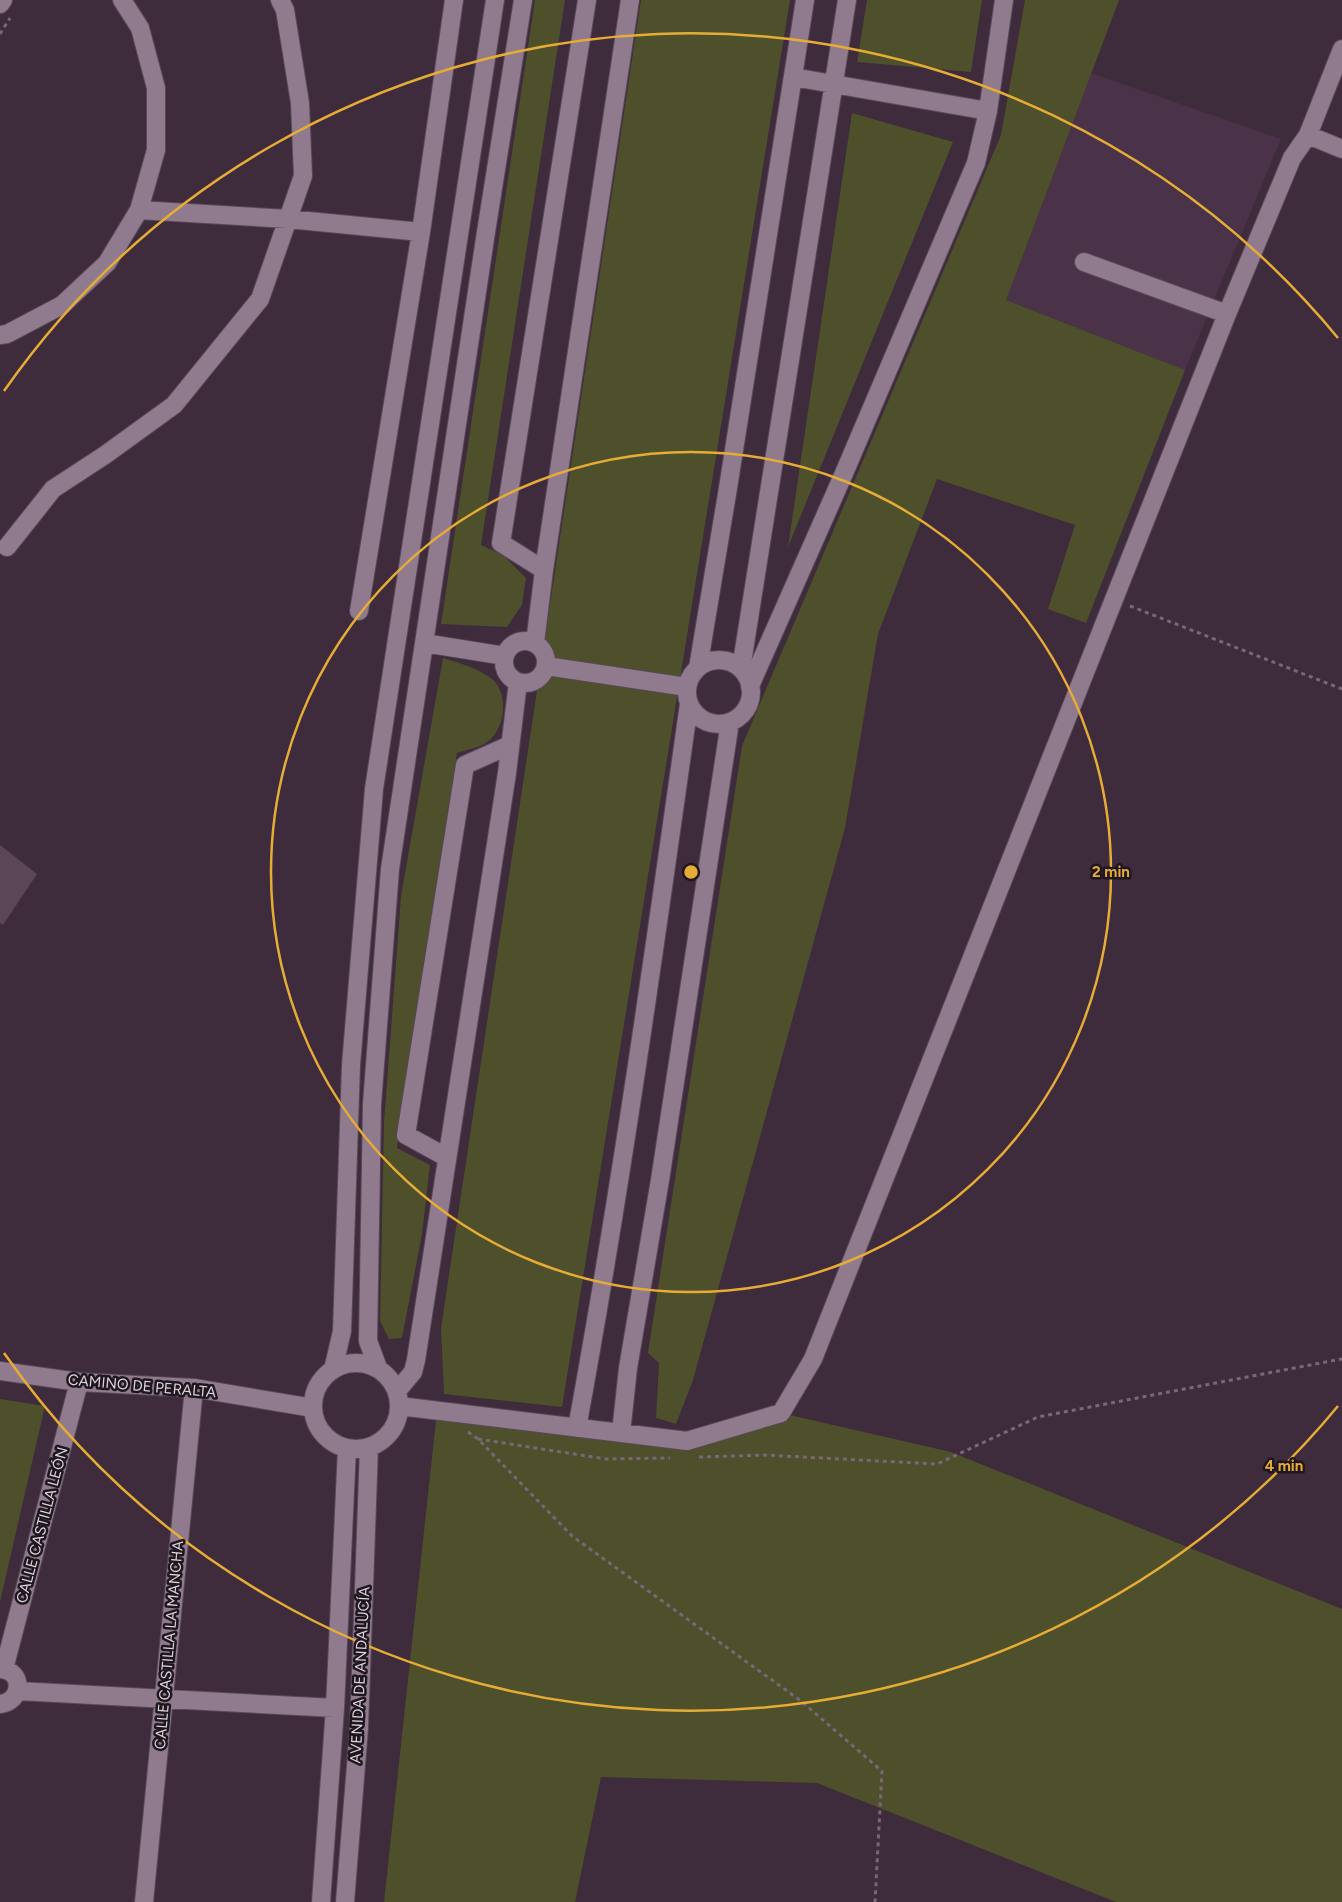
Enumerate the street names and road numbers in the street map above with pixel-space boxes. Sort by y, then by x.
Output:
street label: CAMINO DE PERALTA [67,1371,217,1401]
street label: CALLE CASTILLA LEÓN [12,1445,72,1605]
street label: CALLE CASTILLA LA MANCHA [151,1540,187,1750]
street label: AVENIDA DE ANDALUCÍA [346,1586,374,1764]

